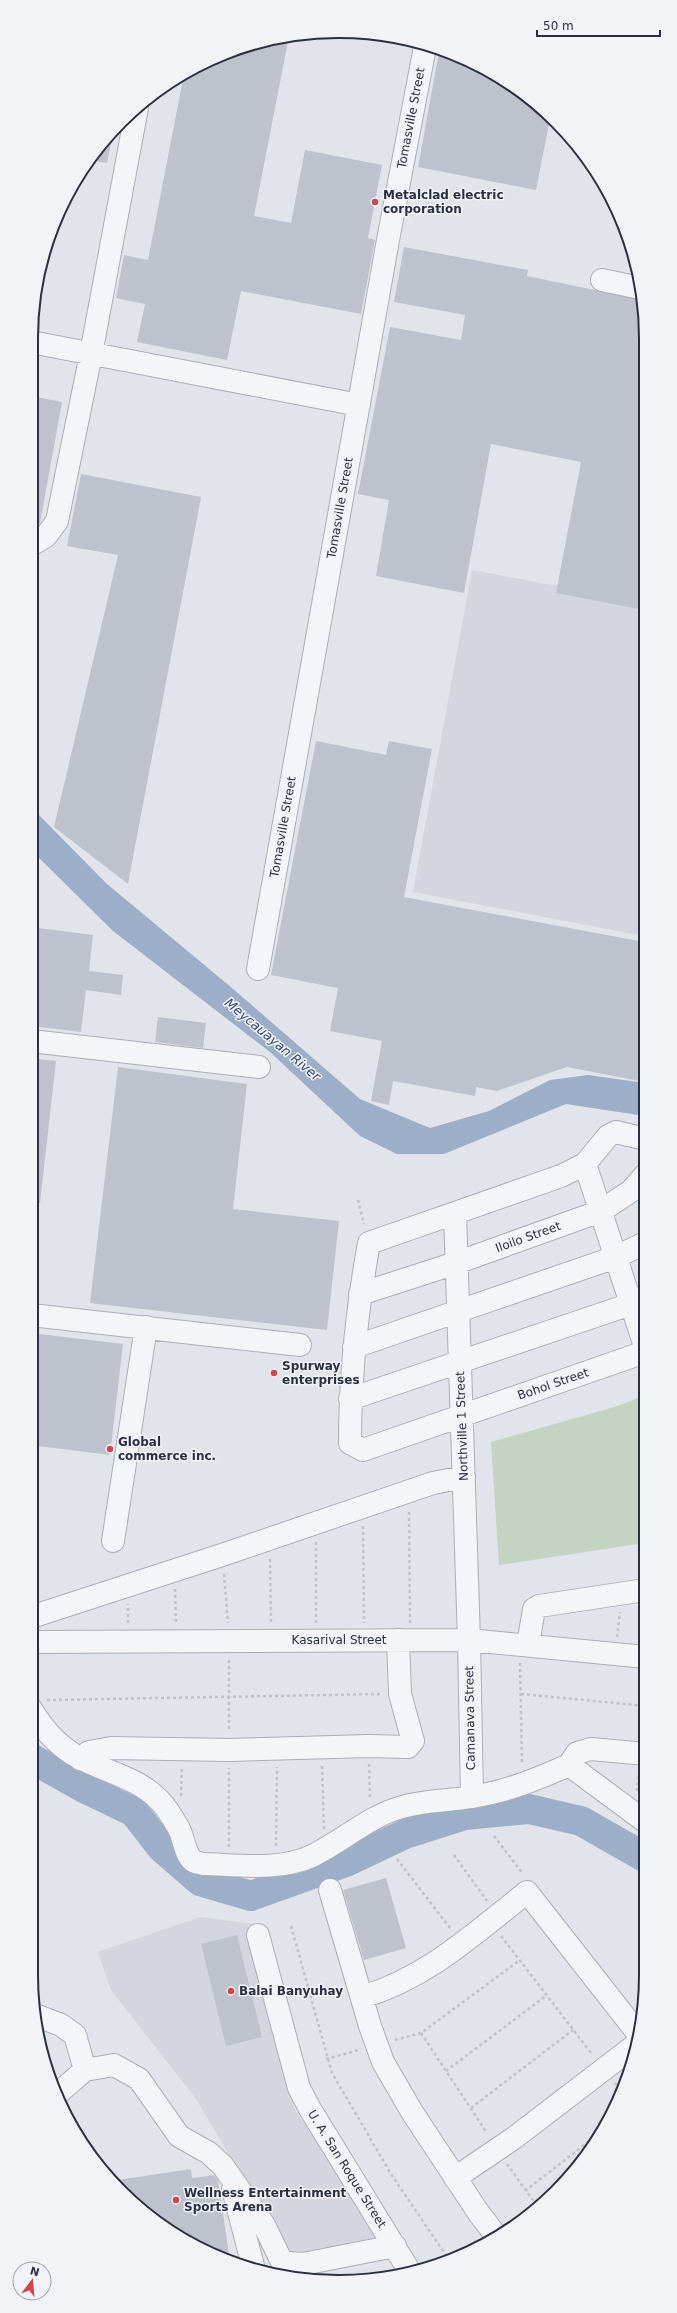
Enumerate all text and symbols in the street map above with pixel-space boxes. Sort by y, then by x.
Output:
scale bar [537,12,660,38]
text: 50 m [543,19,574,33]
street label: Tomasville Street [394,66,428,171]
place label: Metalclad electric corporation [383,188,504,216]
marker: Metalclad electric corporation [370,197,380,207]
street label: Tomasville Street [324,456,356,561]
street label: Tomasville Street [267,775,299,880]
water label: Meycauayan River [222,995,325,1085]
street label: Iloilo Street [493,1219,563,1255]
place label: Spurway enterprises [282,1359,360,1387]
street label: Bohol Street [516,1365,591,1403]
marker: Spurway enterprises [269,1368,279,1378]
street label: Northville 1 Street [453,1371,471,1481]
place label: Global commerce inc. [118,1435,216,1463]
marker: Global commerce inc. [105,1444,115,1454]
street label: Kasarival Street [292,1633,387,1647]
street label: Camanava Street [462,1665,478,1770]
place label: Balai Banyuhay [239,1984,343,1998]
marker: Balai Banyuhay [226,1986,236,1996]
street label: U. A. San Roque Street [305,2107,389,2231]
place label: Wellness Entertainment Sports Arena [184,2186,347,2214]
marker: Wellness Entertainment Sports Arena [171,2195,181,2205]
north arrow [12,2261,52,2301]
text: N [28,2264,41,2279]

